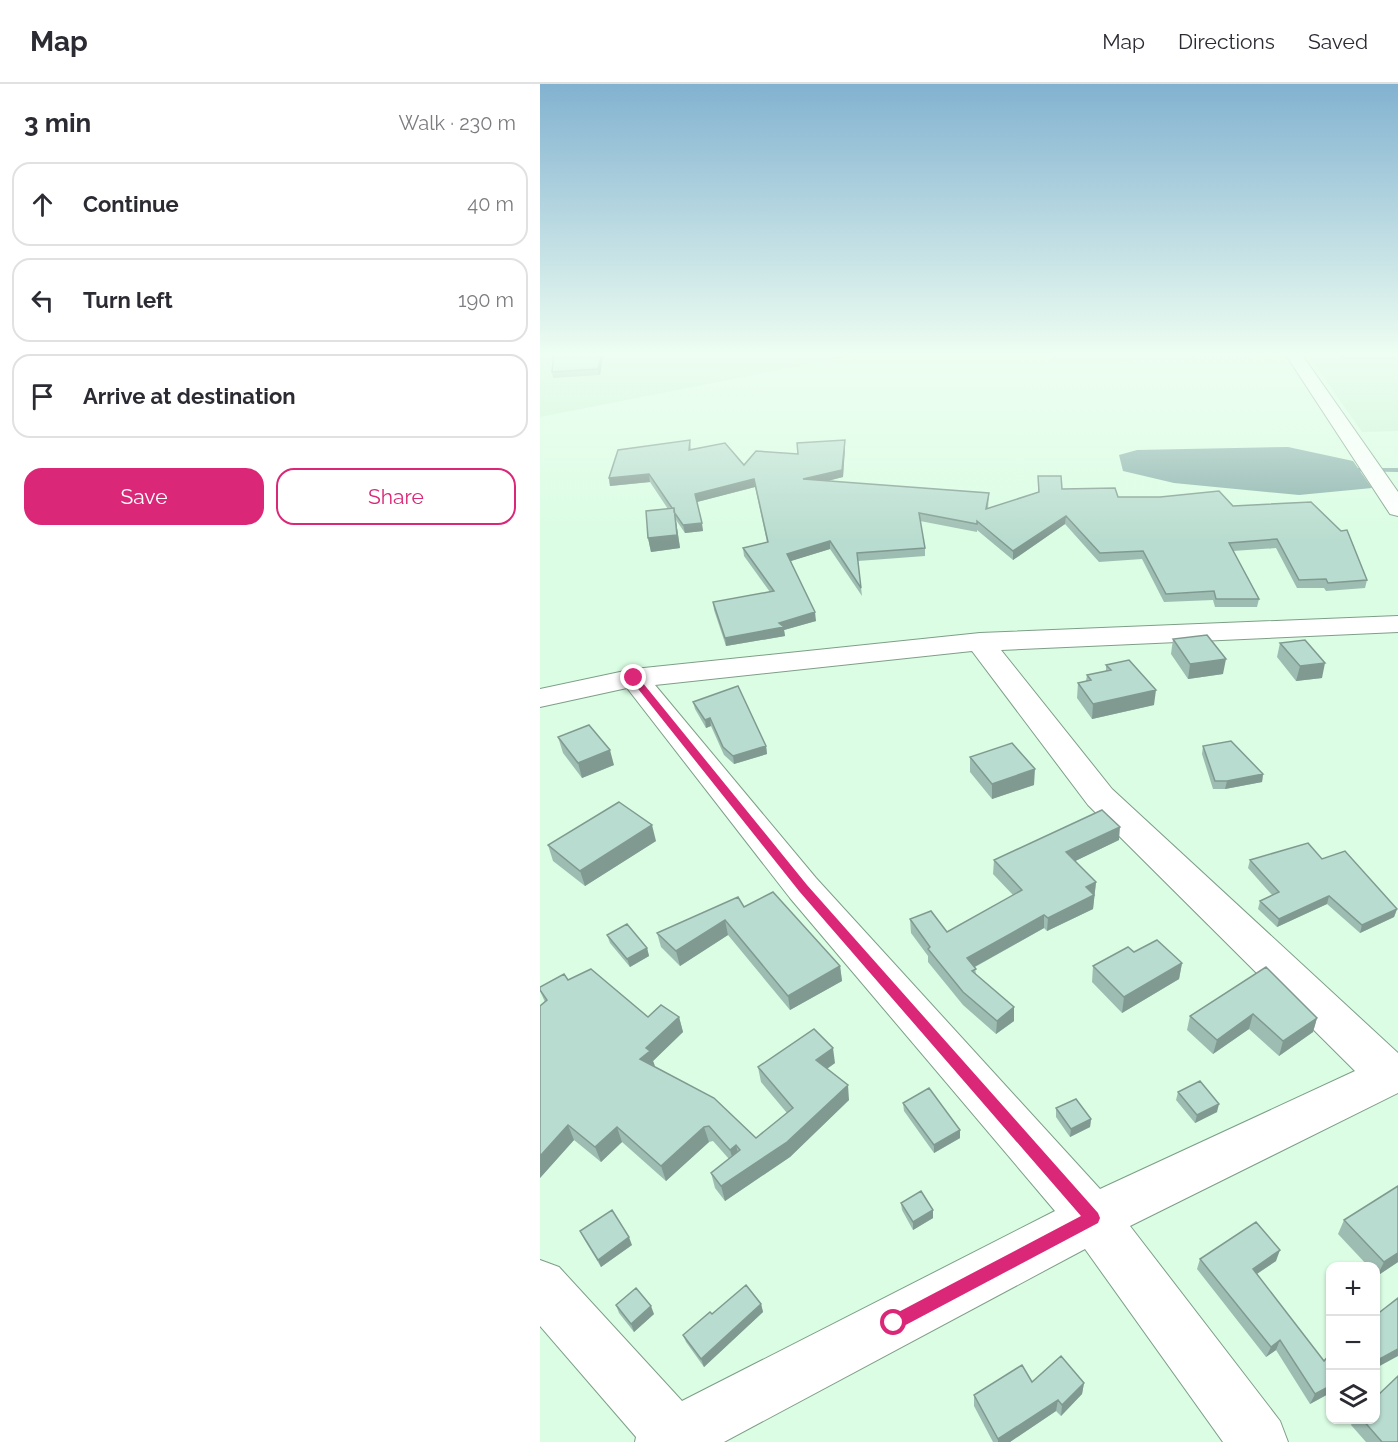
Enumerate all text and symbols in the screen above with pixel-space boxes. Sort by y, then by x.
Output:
text: Map [30,25,88,58]
text: Map [1102,29,1145,54]
text: Directions [1178,29,1275,54]
text: Saved [1308,29,1368,54]
text: 3 min [24,108,91,138]
text: Walk · 230 m [398,111,516,135]
icon: ahead [26,188,59,221]
text: Continue [83,191,179,217]
text: 40 m [467,192,514,216]
icon: left [26,284,59,317]
text: Turn left [83,287,173,313]
text: 190 m [458,288,514,312]
icon: arrive [26,380,59,413]
text: Arrive at destination [83,383,296,409]
button: Save [24,468,264,525]
button: Share [276,468,516,525]
route end [620,664,646,690]
map controls [1326,1262,1380,1424]
button: + [1326,1262,1380,1316]
route start [880,1309,906,1335]
button: − [1326,1316,1380,1370]
button: layers [1326,1370,1380,1424]

